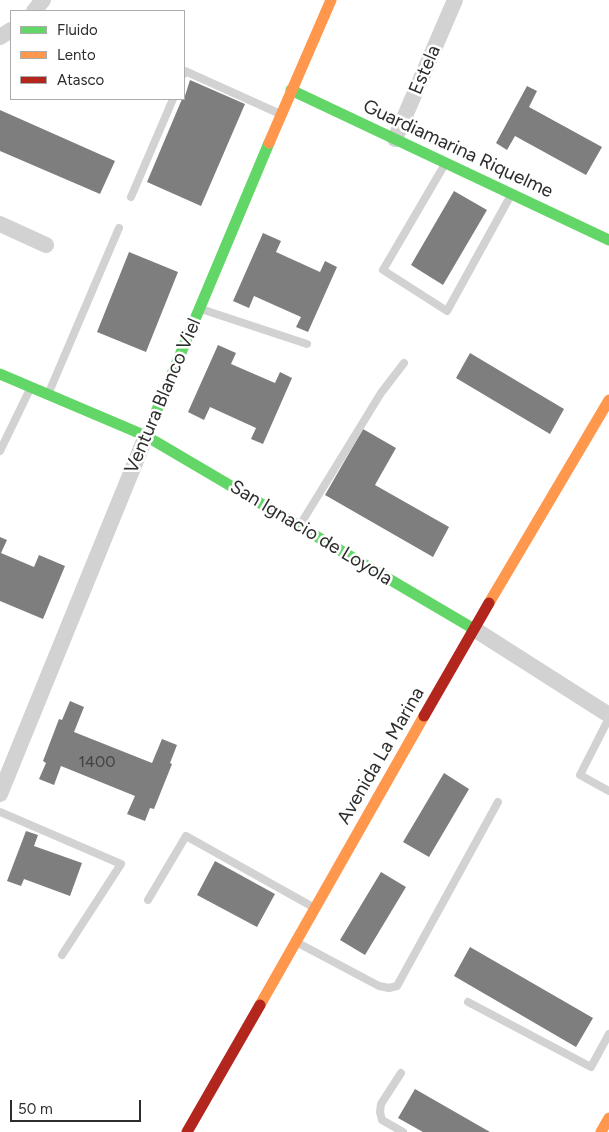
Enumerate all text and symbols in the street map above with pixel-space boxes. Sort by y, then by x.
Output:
legend [10,10,185,100]
text: Fluido [57,21,98,39]
street label: Estela [404,42,446,98]
text: Lento [57,46,96,64]
text: Atasco [57,71,104,89]
street label: Guardiamarina Riquelme [359,95,557,203]
street label: Ventura Blanco Viel [120,315,206,477]
street label: San Ignacio de Loyola [226,476,396,590]
street label: Avenida La Marina [333,683,429,829]
house number: 1400 [78,752,116,772]
scale bar [12,1090,144,1122]
text: 50 m [18,1100,53,1118]

